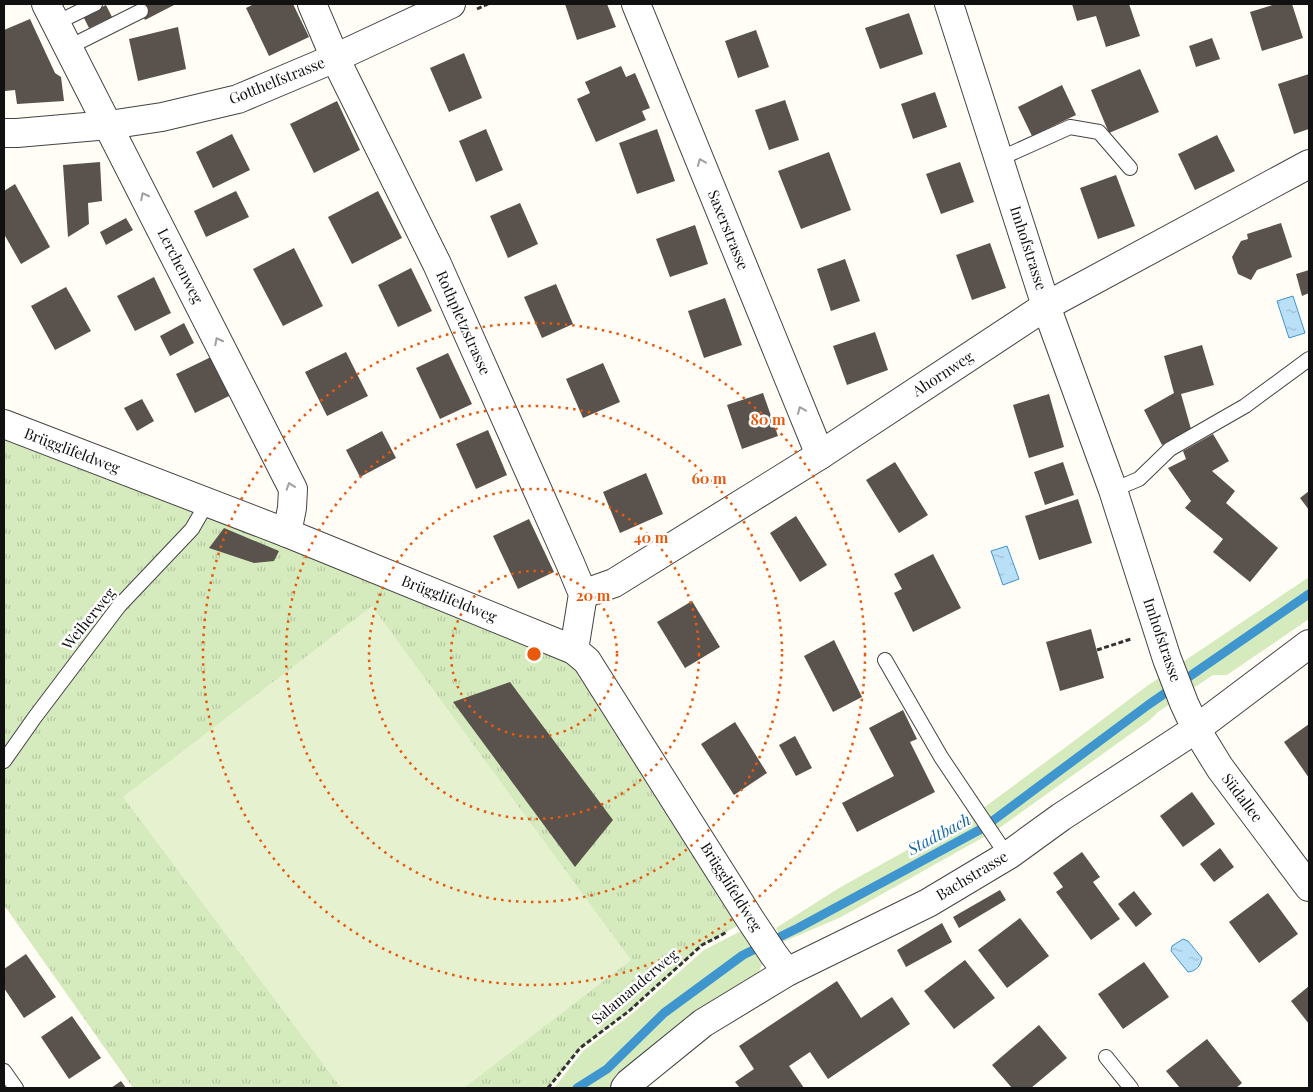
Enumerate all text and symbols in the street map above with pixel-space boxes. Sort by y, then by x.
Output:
street label: Gotthelfstrasse [226,52,327,108]
one-way arrow [696,159,706,167]
street label: Saxerstrasse [704,187,754,273]
one-way arrow [140,192,150,201]
street label: Imhofstrasse [1006,203,1052,292]
street label: Lerchenweg [153,224,209,307]
street label: Rothpletzstrasse [432,267,496,378]
one-way arrow [214,337,224,346]
street label: Ahornweg [907,346,977,401]
one-way arrow [797,406,808,415]
text: 80 m [750,409,786,429]
street label: Brügglifeldweg [21,423,123,478]
text: 60 m [691,468,727,488]
one-way arrow [286,482,296,491]
text: 40 m [634,527,669,547]
street label: Brügglifeldweg [399,570,500,626]
street label: Weiherweg [56,583,119,654]
text: 20 m [576,585,611,605]
street label: Imhofstrasse [1139,595,1187,684]
centre of rings [525,645,543,663]
street label: Südallee [1218,769,1268,826]
water label: Stadtbach [903,808,974,859]
street label: Brügglifeldweg [697,838,767,935]
street label: Bachstrasse [932,846,1011,904]
street label: Salamanderweg [587,944,682,1028]

